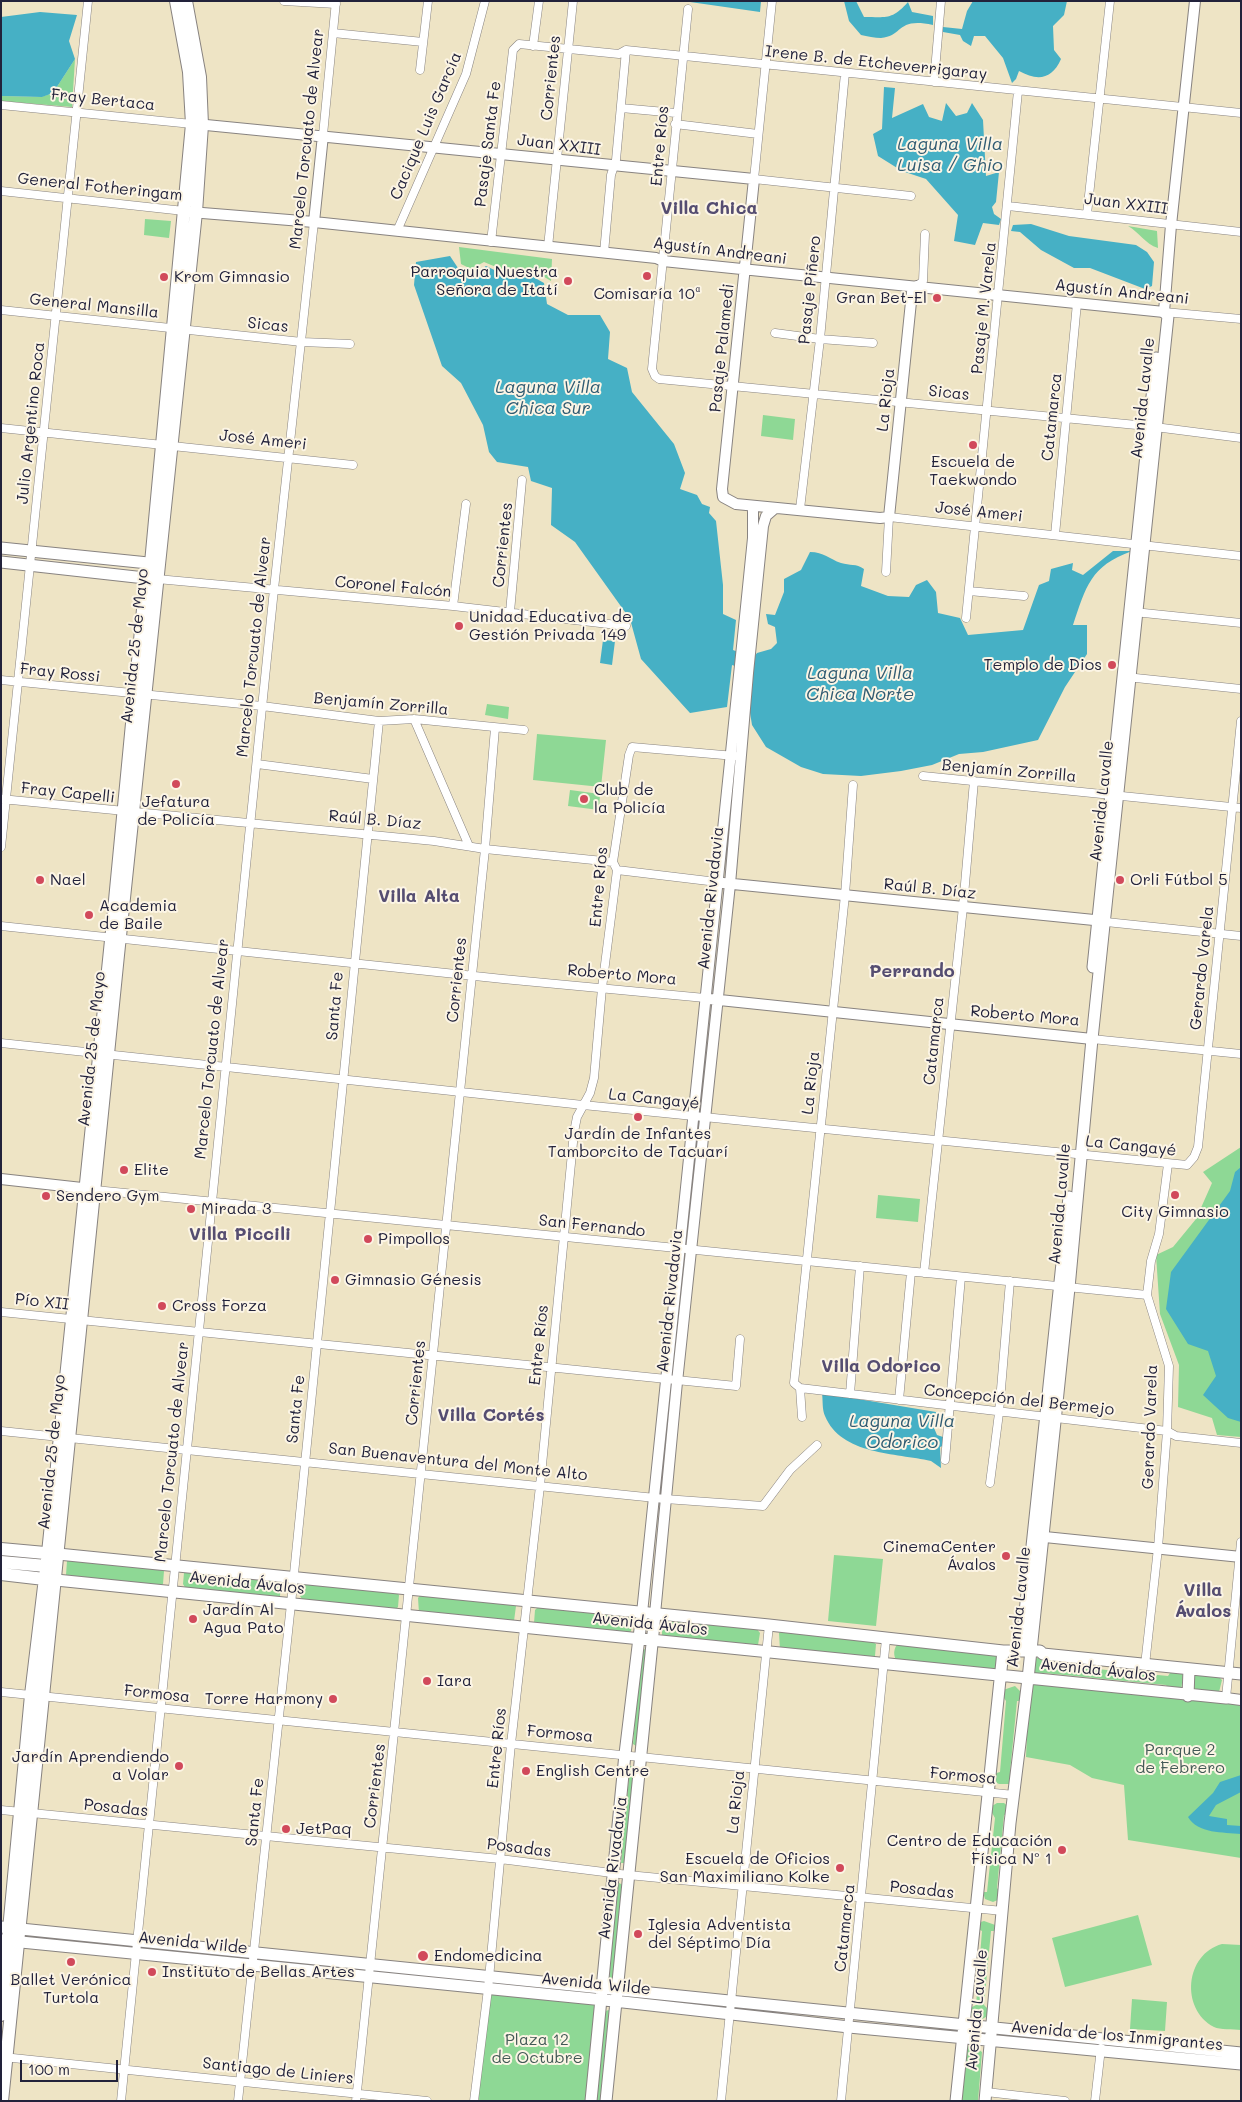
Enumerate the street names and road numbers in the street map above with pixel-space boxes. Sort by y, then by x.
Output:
street label: Marcelo Torcuato de Alvear [286,28,328,250]
street label: Corrientes [537,35,565,121]
street label: Irene B. de Etcheverrigaray [764,42,988,84]
street label: Cacique Luis García [386,49,466,203]
street label: Pasaje Santa Fe [471,80,505,208]
street label: Fray Bertaca [50,85,156,115]
street label: Entre Ríos [647,105,673,187]
street label: Juan XXIII [516,130,602,160]
street label: General Fotheringam [17,169,183,205]
street label: Juan XXIII [1083,189,1169,219]
street label: Agustín Andreani [652,233,788,269]
street label: Pasaje Piñero [795,235,825,345]
street label: Pasaje M. Varela [968,241,1000,375]
street label: Agustín Andreani [1054,275,1190,309]
street label: Pasaje Palamedi [706,283,738,413]
street label: General Mansilla [28,290,160,322]
street label: Sicas [247,313,289,337]
street label: Avenida Lavalle [1127,337,1159,459]
street label: Julio Argentino Roca [13,341,49,505]
street label: La Rioja [873,367,899,433]
street label: Catamarca [1038,372,1066,462]
street label: Sicas [928,381,970,405]
street label: José Ameri [218,426,308,454]
street label: José Ameri [934,498,1024,526]
street label: Corrientes [489,502,517,588]
street label: Marcelo Torcuato de Alvear [233,536,275,758]
street label: Avenida 25 de Mayo [117,567,153,725]
street label: Coronel Falcón [334,572,452,602]
street label: Fray Rossi [19,659,101,687]
street label: Benjamín Zorrilla [313,689,449,719]
street label: Avenida Lavalle [1086,740,1118,862]
street label: Benjamín Zorrilla [941,756,1077,786]
street label: Fray Capelli [20,779,116,807]
street label: Raúl B. Díaz [328,806,422,834]
street label: Avenida Rivadavia [694,825,728,971]
street label: Entre Ríos [586,846,612,928]
street label: Raúl B. Díaz [883,875,977,903]
street label: Gerardo Varela [1186,905,1218,1031]
street label: Corrientes [443,937,471,1023]
street label: Marcelo Torcuato de Alvear [191,938,233,1160]
street label: Roberto Mora [566,961,678,989]
street label: Avenida 25 de Mayo [74,970,110,1128]
street label: Santa Fe [322,971,348,1041]
street label: Catamarca [920,996,948,1086]
street label: Roberto Mora [969,1002,1081,1030]
street label: La Rioja [798,1050,824,1116]
street label: La Cangayé [608,1085,700,1113]
street label: La Cangayé [1085,1132,1177,1160]
street label: Avenida Lavalle [1045,1143,1075,1265]
street label: San Fernando [538,1211,646,1241]
street label: Avenida Rivadavia [653,1228,687,1374]
street label: Pío XII [14,1290,70,1314]
street label: Entre Ríos [525,1304,553,1386]
street label: Corrientes [402,1340,430,1426]
street label: Marcelo Torcuato de Alvear [151,1341,193,1563]
street label: Gerardo Varela [1138,1364,1162,1490]
street label: Avenida 25 de Mayo [34,1373,70,1531]
street label: Santa Fe [283,1374,309,1444]
street label: Concepción del Bermejo [923,1380,1115,1420]
street label: San Buenaventura del Monte Alto [327,1439,589,1485]
street label: Avenida Lavalle [1003,1546,1035,1668]
street label: Avenida Ávalos [188,1567,306,1599]
street label: Avenida Ávalos [591,1608,709,1640]
street label: Avenida Ávalos [1039,1654,1157,1686]
street label: Formosa [123,1681,191,1707]
street label: Entre Ríos [483,1707,511,1789]
street label: Formosa [526,1722,594,1746]
street label: Corrientes [360,1742,390,1830]
street label: Formosa [929,1764,997,1788]
street label: La Rioja [723,1769,749,1835]
street label: Santa Fe [242,1777,268,1847]
street label: Posadas [83,1795,149,1821]
street label: Avenida Rivadavia [595,1795,631,1941]
street label: Posadas [486,1835,552,1861]
street label: Posadas [889,1877,955,1903]
street label: Catamarca [831,1883,859,1973]
street label: Avenida Wilde [137,1928,249,1958]
street label: Avenida Lavalle [962,1949,992,2071]
street label: Avenida Wilde [540,1969,652,1999]
street label: Avenida de los Inmigrantes [1010,2017,1224,2055]
street label: Santiago de Liniers [202,2054,354,2088]

